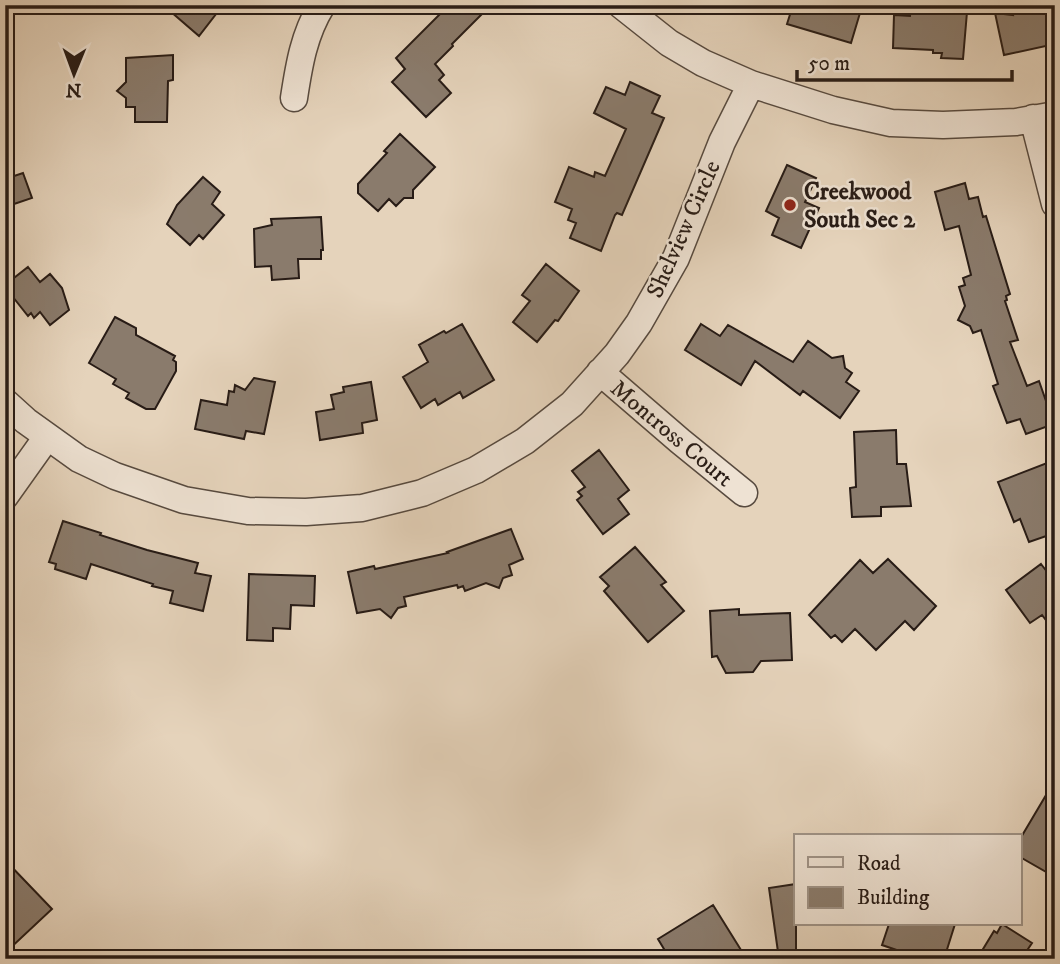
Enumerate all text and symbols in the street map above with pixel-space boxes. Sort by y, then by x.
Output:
north arrow [38,38,108,108]
scale bar [797,38,1013,82]
text: 50 m [808,51,850,77]
text: N [65,78,82,101]
street label: Shelview Circle [640,156,728,303]
place label: Creekwood South Sec 2 [804,177,916,235]
marker: Creekwood South Sec 2 [782,197,798,213]
street label: Montross Court [604,374,739,494]
legend [794,834,1021,926]
text: Road [857,851,901,877]
text: Building [857,885,930,911]

